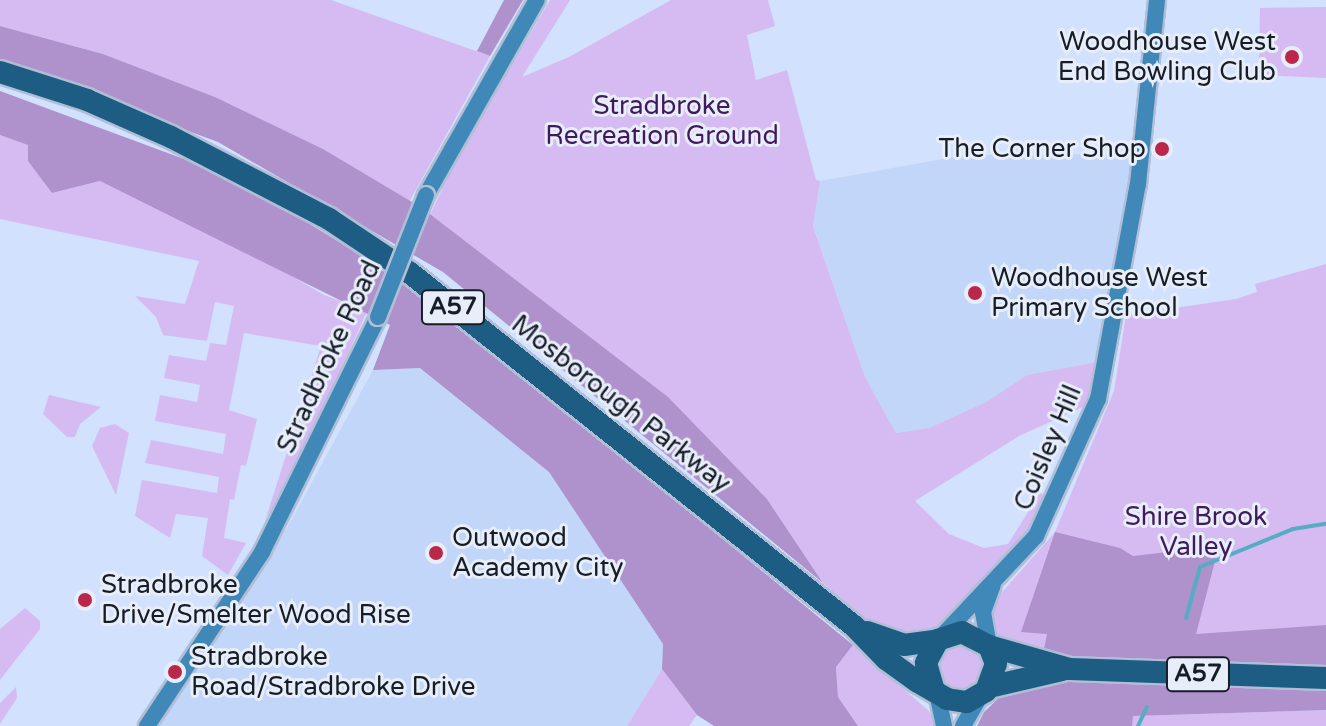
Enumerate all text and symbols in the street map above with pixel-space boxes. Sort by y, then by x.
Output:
place label: Woodhouse West End Bowling Club [1058,26,1276,88]
marker: Woodhouse West End Bowling Club [1283,48,1301,66]
park label: Stradbroke Recreation Ground [545,90,779,152]
place label: The Corner Shop [938,133,1146,165]
marker: The Corner Shop [1153,140,1171,158]
street label: Stradbroke Road [271,256,387,458]
place label: Woodhouse West Primary School [991,262,1208,324]
marker: Woodhouse West Primary School [966,284,984,302]
road number: A57 [419,287,487,327]
street label: Mosborough Parkway [505,309,737,499]
street label: Coisley Hill [1008,381,1088,515]
park label: Shire Brook Valley [1125,501,1267,562]
place label: Outwood Academy City [452,522,623,584]
marker: Outwood Academy City [427,544,445,562]
place label: Stradbroke Drive/Smelter Wood Rise [101,569,411,630]
marker: Stradbroke Drive/Smelter Wood Rise [76,591,94,609]
place label: Stradbroke Road/Stradbroke Drive [191,641,475,702]
road number: A57 [1164,654,1232,694]
marker: Stradbroke Road/Stradbroke Drive [166,663,184,681]

